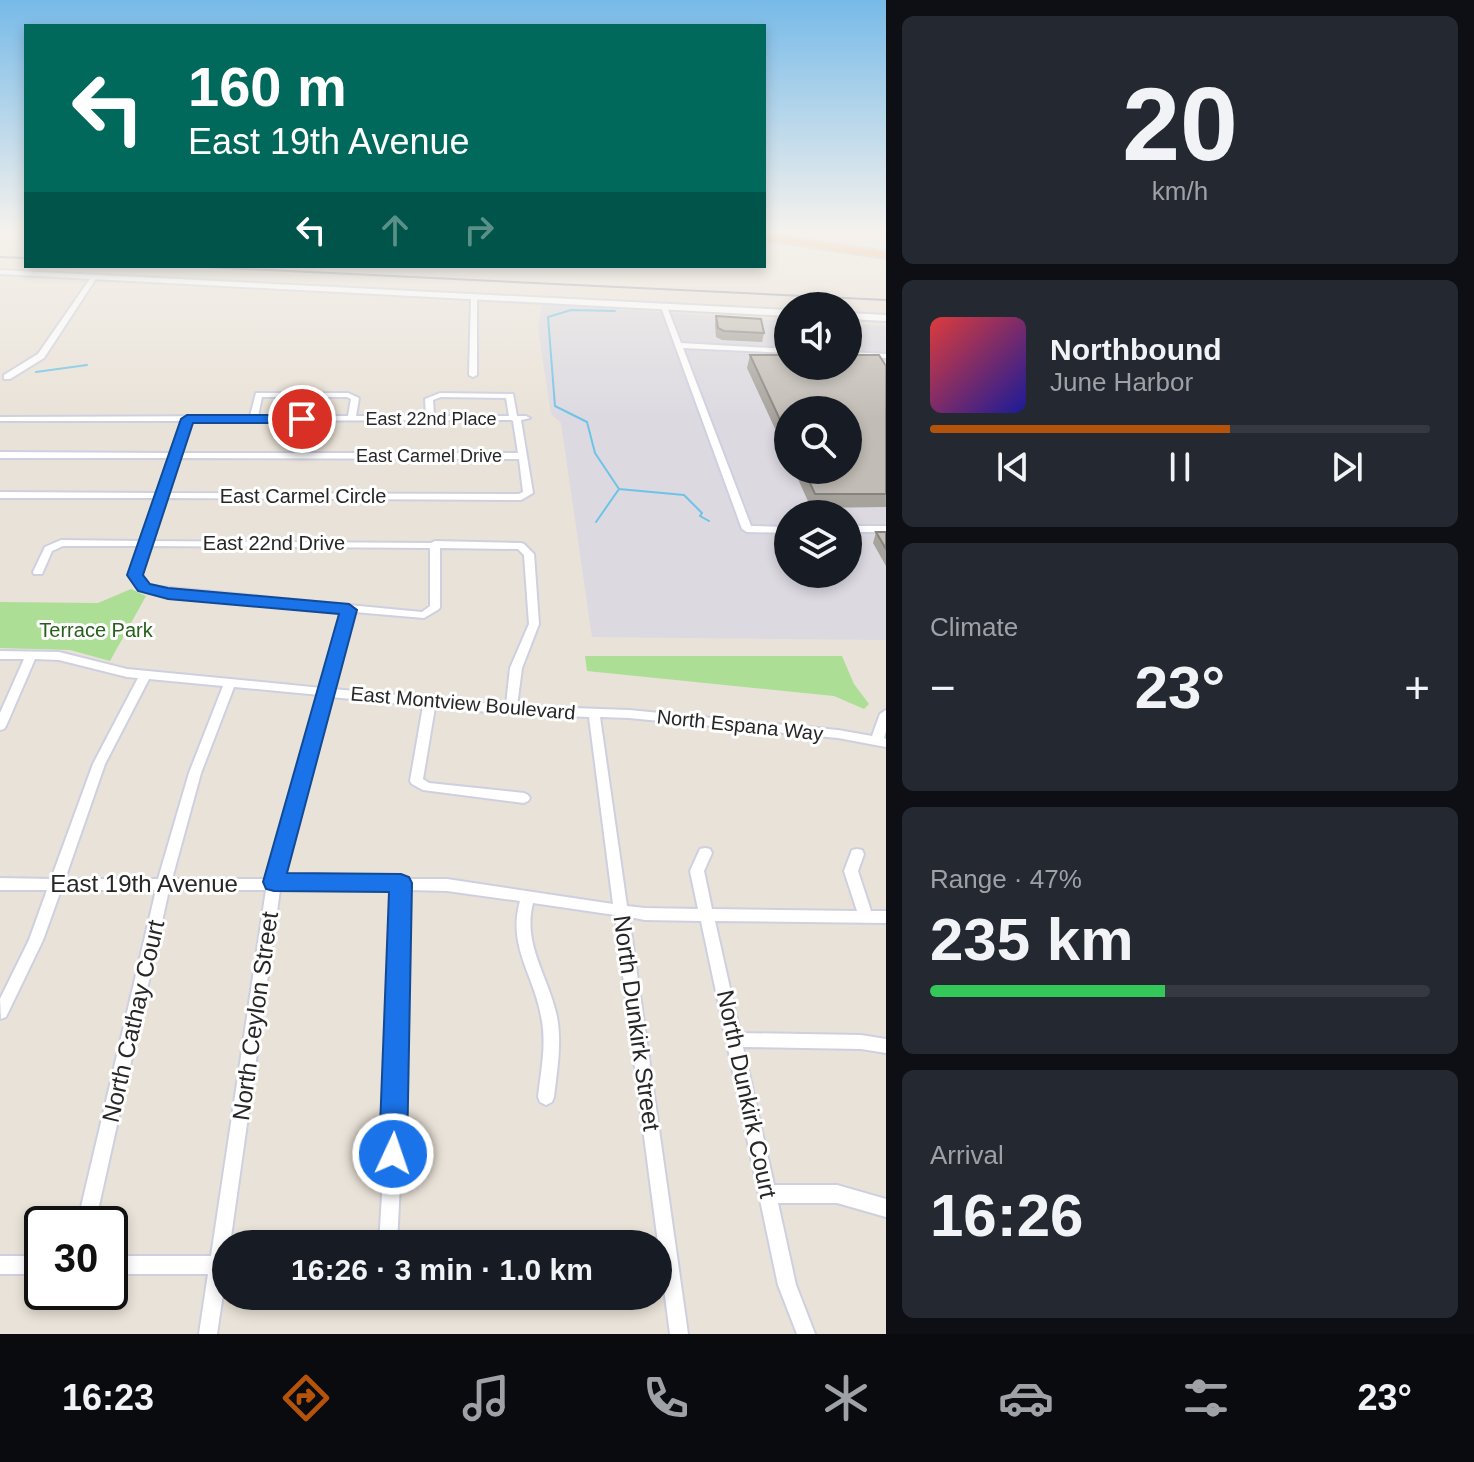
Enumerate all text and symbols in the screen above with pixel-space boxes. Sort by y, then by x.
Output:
text: 160 m [188,55,347,118]
icon: left [56,56,160,160]
text: 20 [1122,66,1238,182]
text: East 19th Avenue [188,121,470,162]
text: km/h [1152,176,1208,206]
icon: left [289,208,333,252]
icon: ahead [373,208,417,252]
icon: right [457,208,501,252]
map controls [774,292,862,588]
button: sound [774,292,862,380]
text: Northbound [1050,333,1222,366]
text: June Harbor [1050,367,1193,397]
pin [268,385,336,453]
button: search [774,396,862,484]
icon: arrive [280,397,324,441]
street label: East 22nd Place [365,409,497,429]
icon: previous [991,445,1035,489]
icon: pause [1158,445,1202,489]
icon: next [1325,445,1369,489]
street label: East Carmel Drive [356,446,502,466]
street label: East Carmel Circle [220,485,386,507]
button: layers [774,500,862,588]
street label: East 22nd Drive [203,532,345,554]
text: Climate [930,612,1018,642]
park label: Terrace Park [39,619,154,641]
text: 23° [1135,654,1225,721]
text: − [930,663,956,712]
text: + [1404,663,1430,712]
street label: East Montview Boulevard [350,682,576,724]
street label: North Espana Way [656,705,824,745]
text: Range · 47% [930,864,1082,894]
street label: East 19th Avenue [50,870,238,897]
text: 235 km [930,906,1134,973]
street label: North Ceylon Street [227,909,283,1122]
street label: North Dunkirk Street [609,913,666,1133]
street label: North Cathay Court [97,917,169,1125]
street label: North Dunkirk Court [712,987,782,1201]
position arrow [351,1112,435,1196]
text: Arrival [930,1140,1004,1170]
text: 16:26 [930,1182,1083,1249]
speed limit sign: 30 [24,1206,128,1310]
text: 16:26 · 3 min · 1.0 km [291,1253,593,1286]
icon: directions [278,1370,334,1426]
icon: music [458,1370,514,1426]
icon: phone [638,1370,694,1426]
icon: climate [818,1370,874,1426]
icon: car [998,1370,1054,1426]
icon: filters [1178,1370,1234,1426]
text: 16:23 [62,1377,154,1418]
text: 23° [1357,1377,1412,1418]

